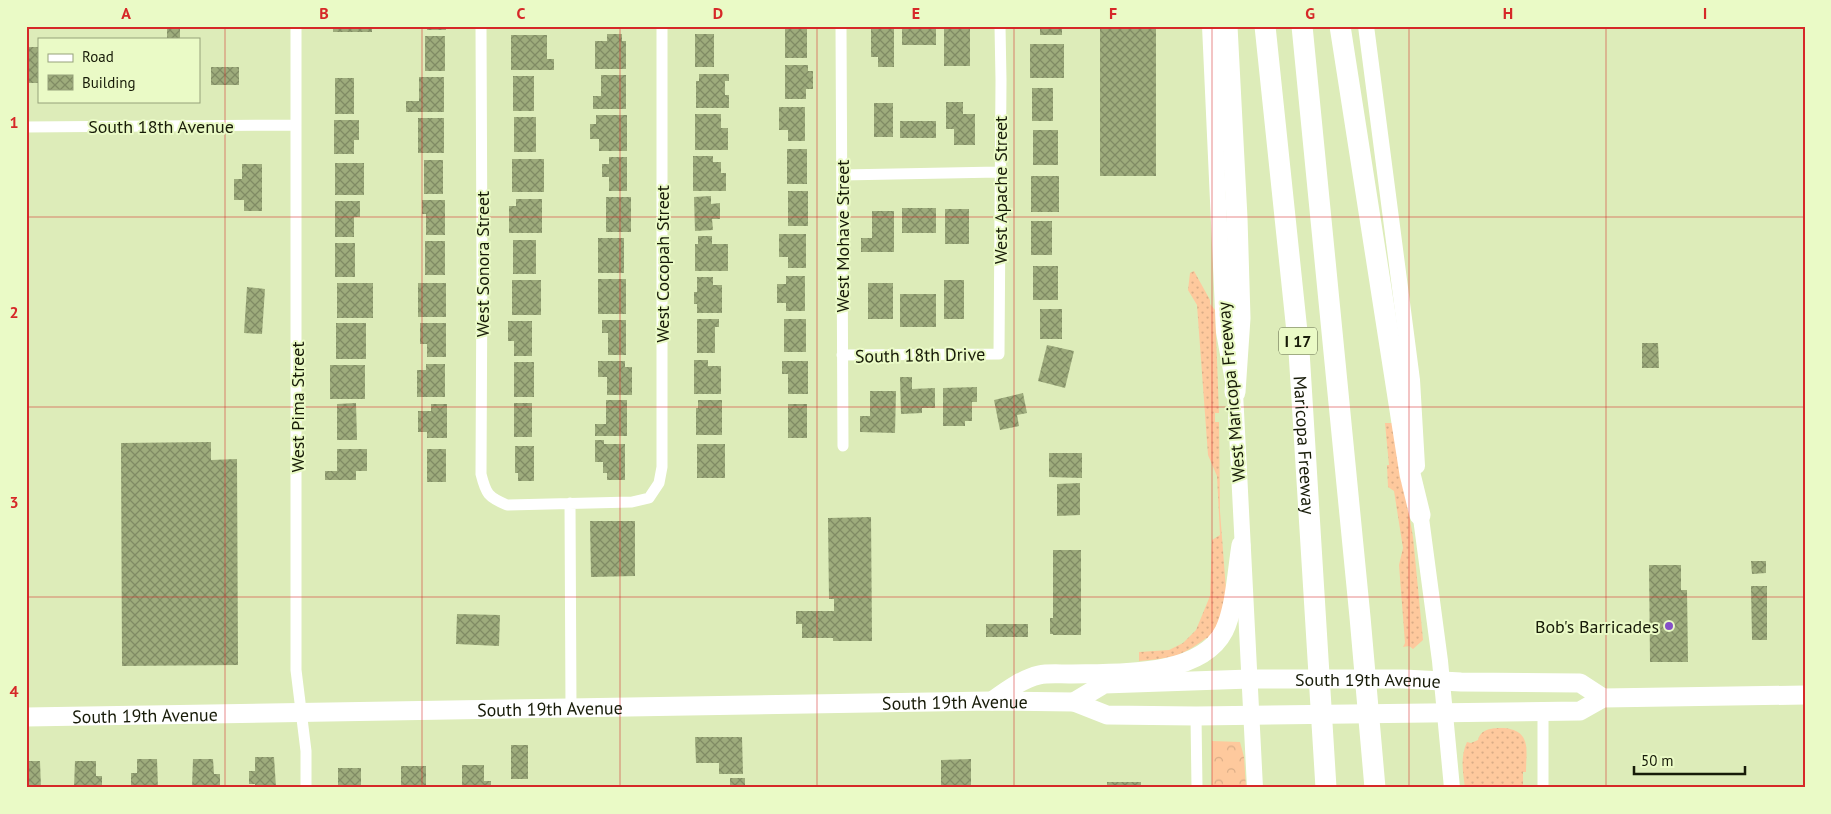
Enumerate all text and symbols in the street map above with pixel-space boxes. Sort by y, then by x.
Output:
text: A [121,3,131,23]
text: B [319,3,329,23]
text: C [517,3,526,23]
text: D [713,3,723,23]
text: E [912,3,920,23]
text: F [1109,3,1117,23]
text: G [1305,3,1315,23]
text: H [1503,3,1513,23]
text: I [1703,3,1707,23]
legend [38,38,200,102]
text: Road [82,47,114,66]
text: Building [82,73,136,92]
text: 1 [9,112,19,132]
street label: South 18th Avenue [88,115,234,138]
street label: West Apache Street [989,116,1012,264]
street label: West Mohave Street [831,160,854,312]
street label: West Cocopah Street [651,185,674,343]
street label: West Sonora Street [471,191,494,337]
street label: West Maricopa Freeway [1212,300,1250,483]
text: 2 [9,302,19,322]
road number: I 17 [1279,328,1317,354]
street label: West Pima Street [286,342,309,473]
street label: South 18th Drive [855,342,985,368]
street label: Maricopa Freeway [1289,375,1321,516]
text: 3 [9,492,19,512]
place label: Bob's Barricades [1535,615,1659,638]
marker: Bob's Barricades [1663,620,1675,632]
street label: South 19th Avenue [1295,667,1441,692]
text: 4 [9,681,19,701]
street label: South 19th Avenue [882,689,1028,714]
street label: South 19th Avenue [477,696,623,721]
street label: South 19th Avenue [72,702,218,728]
scale bar [1634,744,1745,776]
text: 50 m [1641,751,1674,770]

